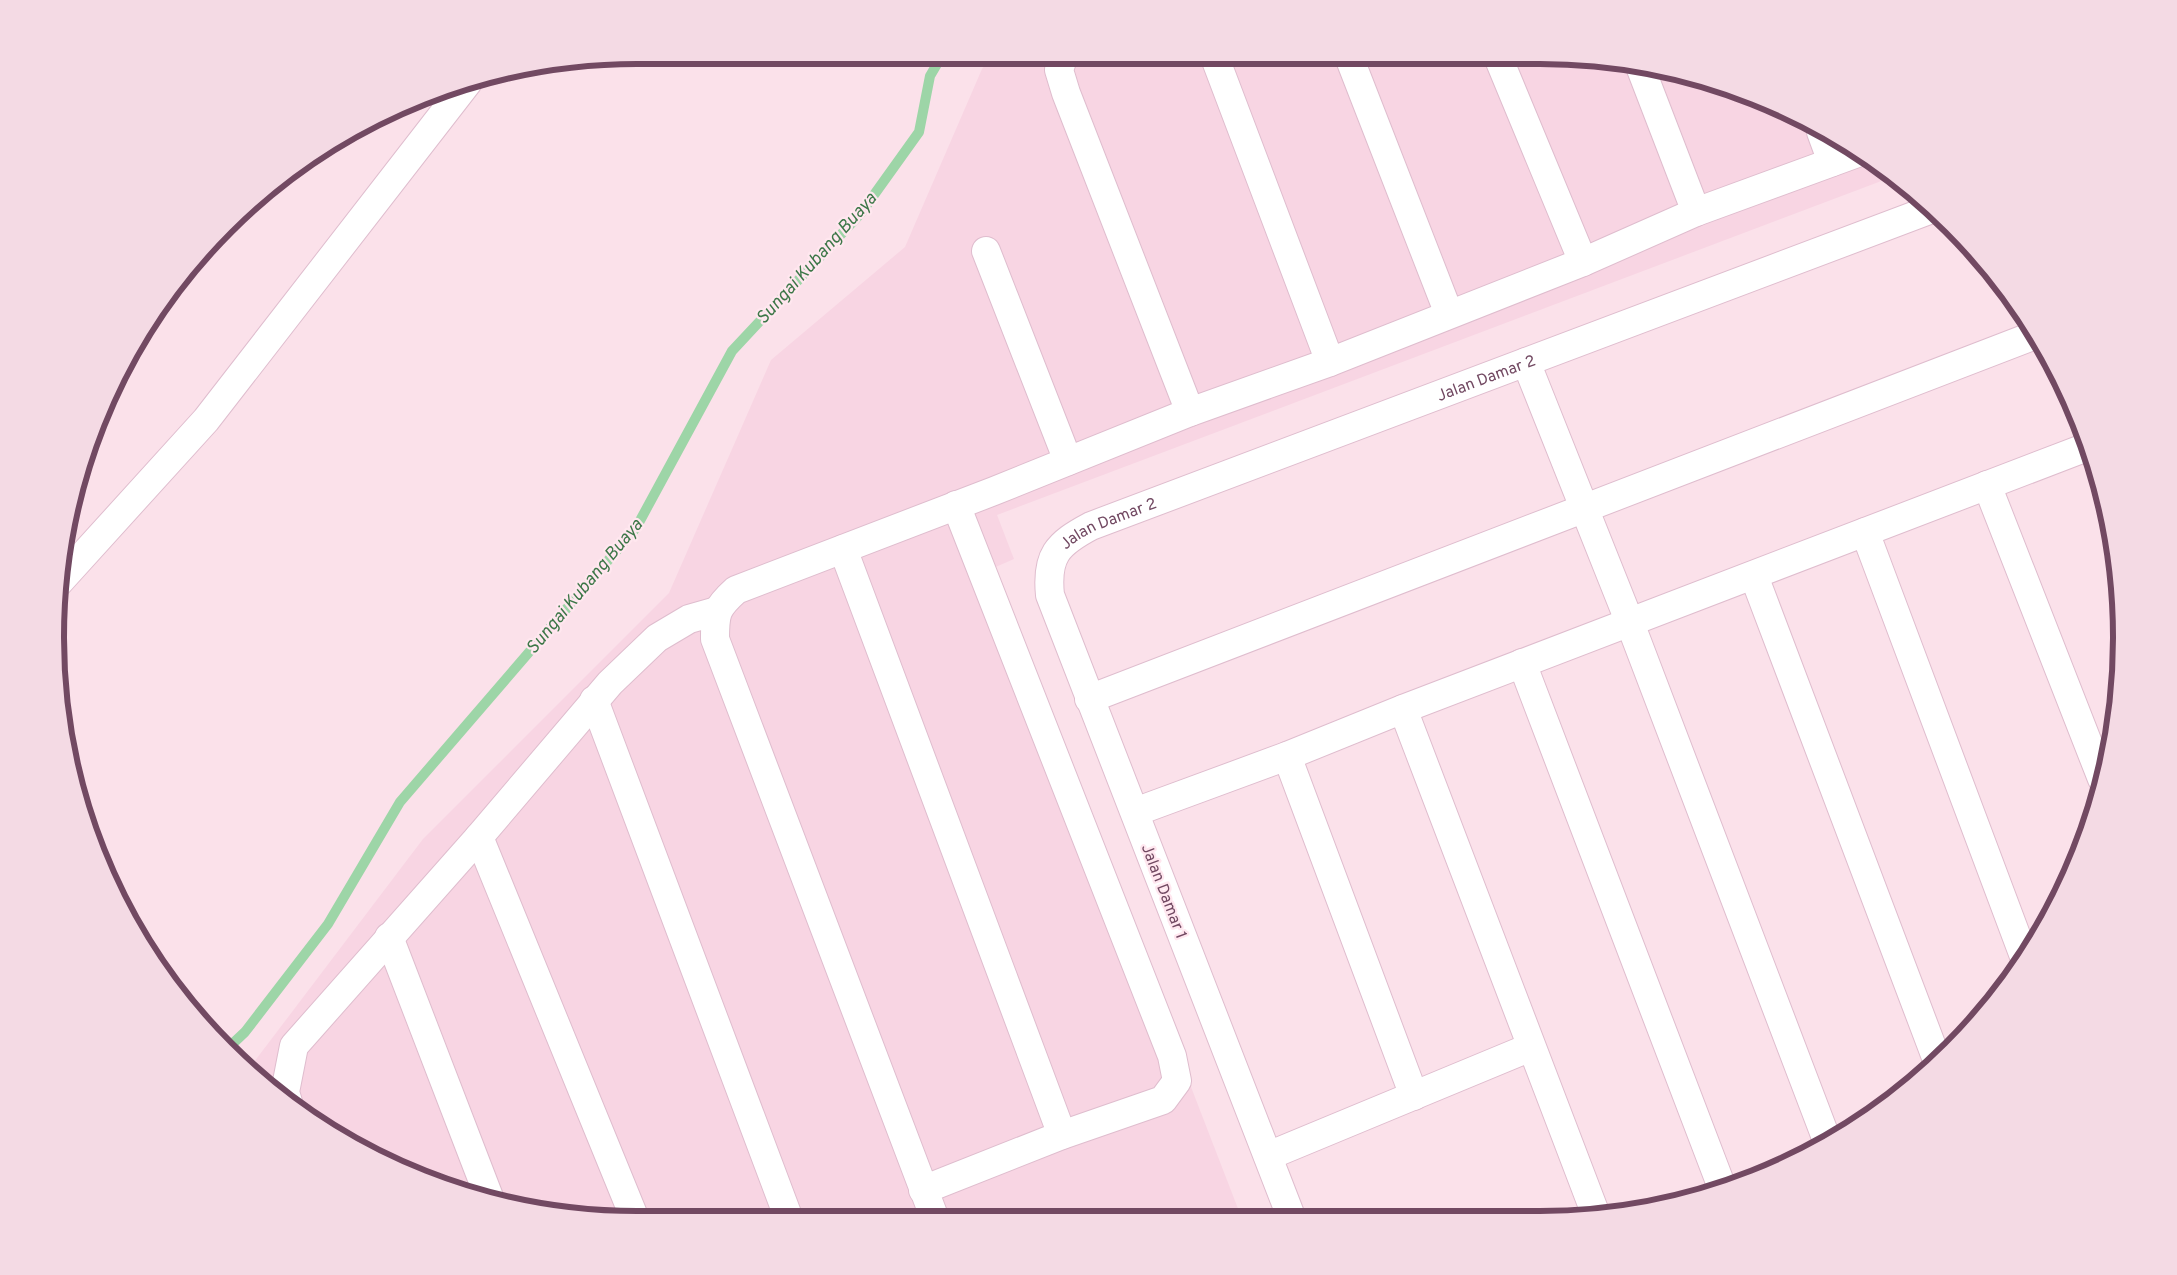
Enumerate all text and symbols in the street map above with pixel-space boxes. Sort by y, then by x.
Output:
water label: Sungai Kubang Buaya [752,188,883,330]
street label: Jalan Damar 2 [1434,351,1539,407]
street label: Jalan Damar 2 [1056,494,1160,555]
water label: Sungai Kubang Buaya [522,514,649,659]
street label: Jalan Damar 1 [1136,841,1190,942]

